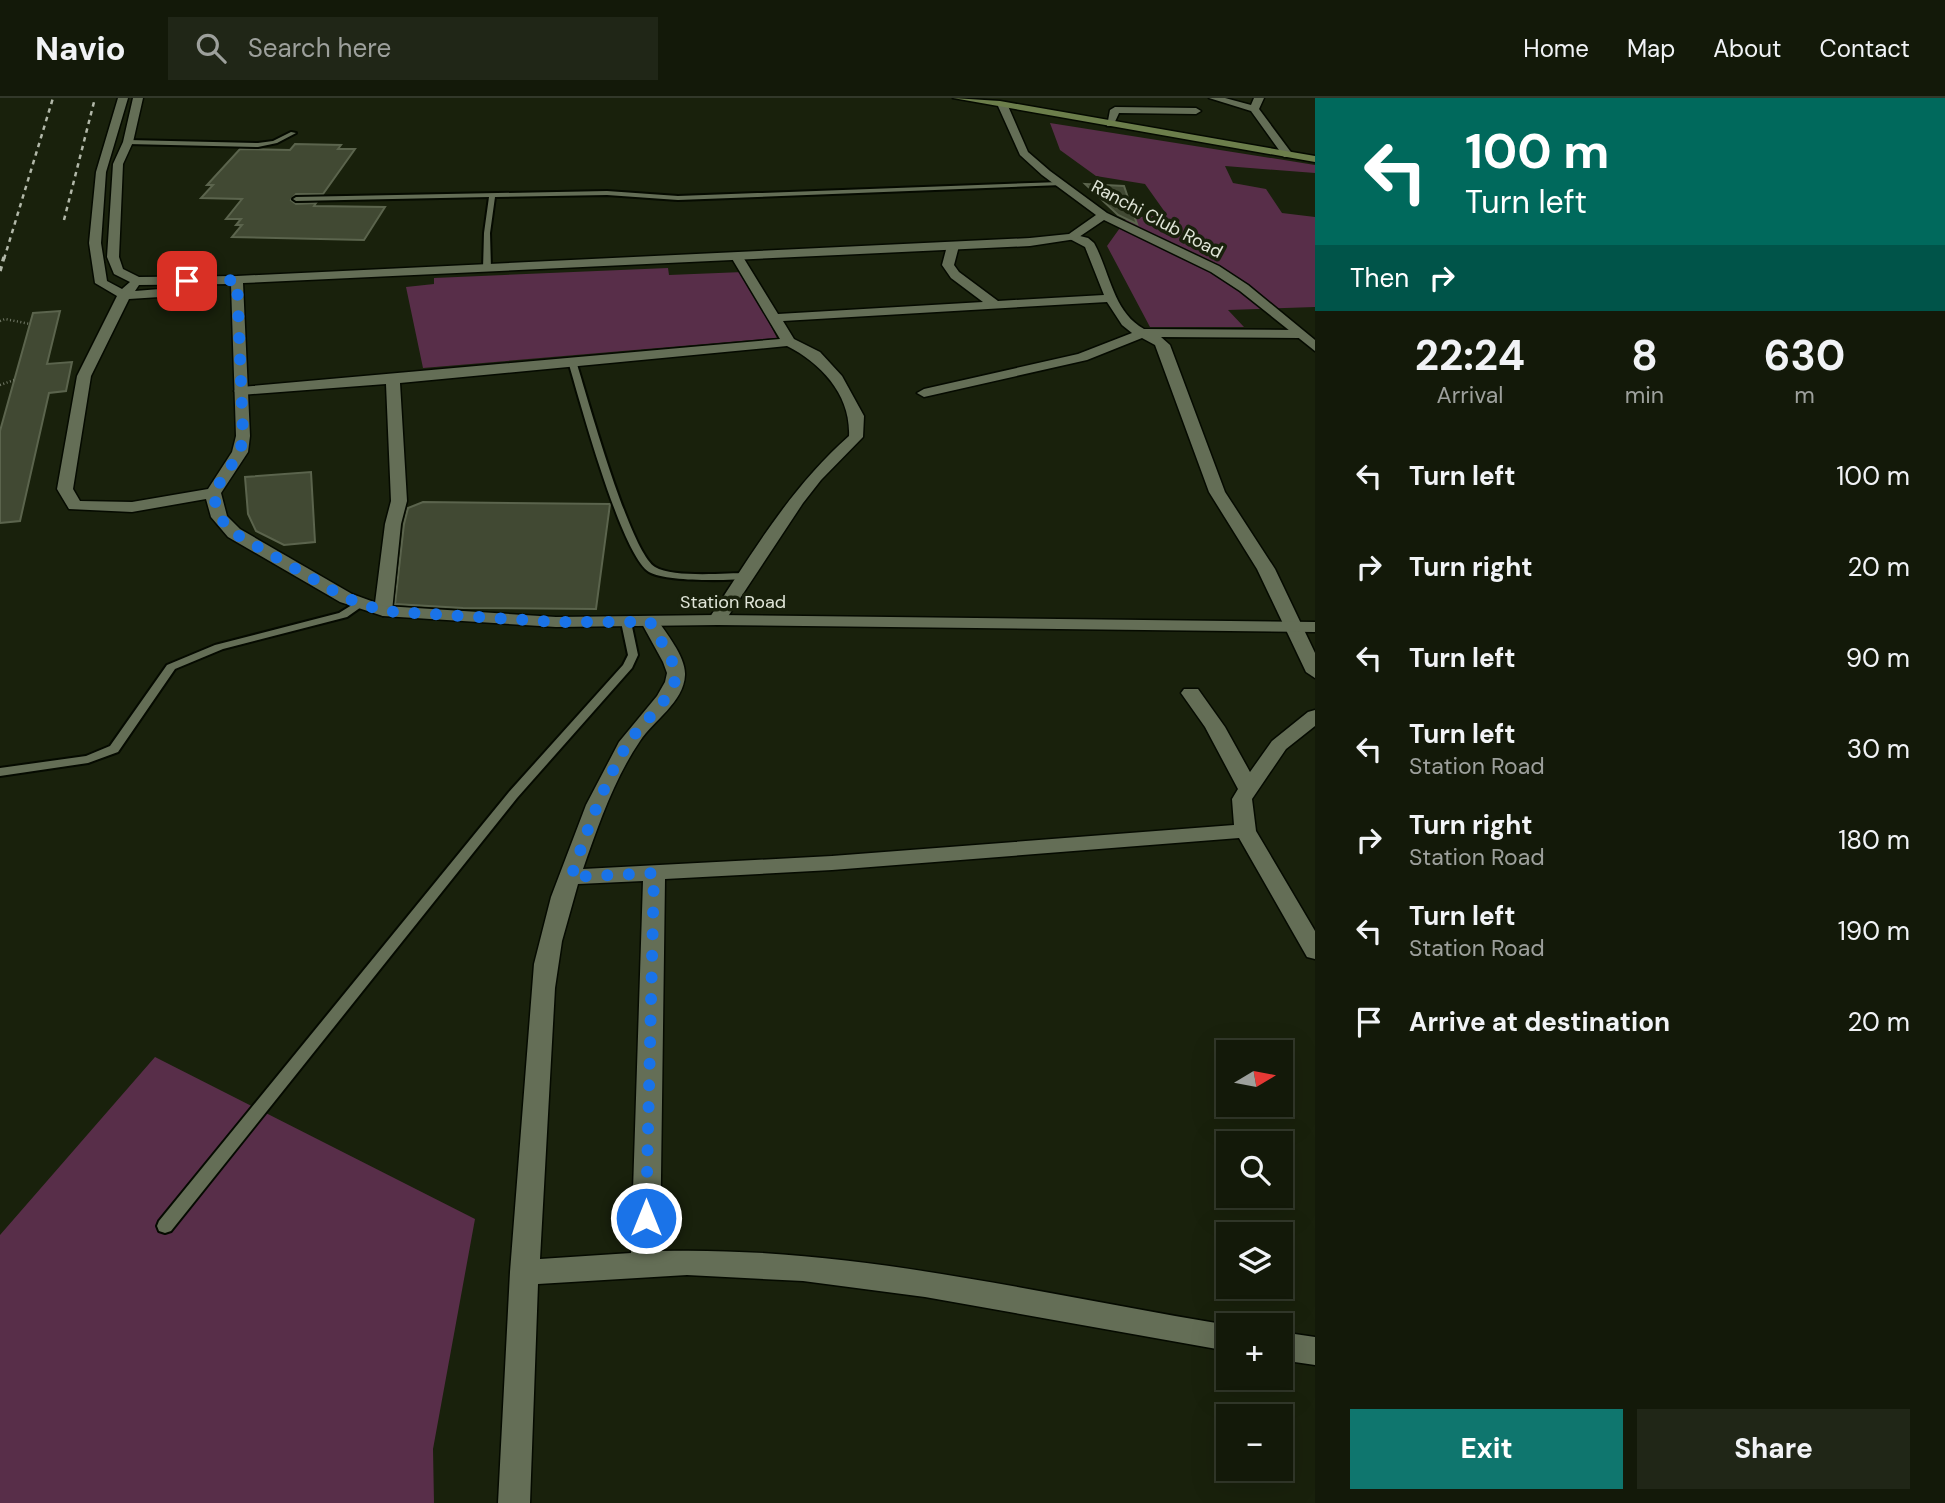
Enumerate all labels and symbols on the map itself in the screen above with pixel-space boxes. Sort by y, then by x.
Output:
street label: Ranchi Club Road [1087,174,1227,264]
pin [157,251,217,311]
street label: Station Road [680,590,786,614]
north arrow [1216,1040,1293,1116]
position arrow [609,1181,683,1255]

